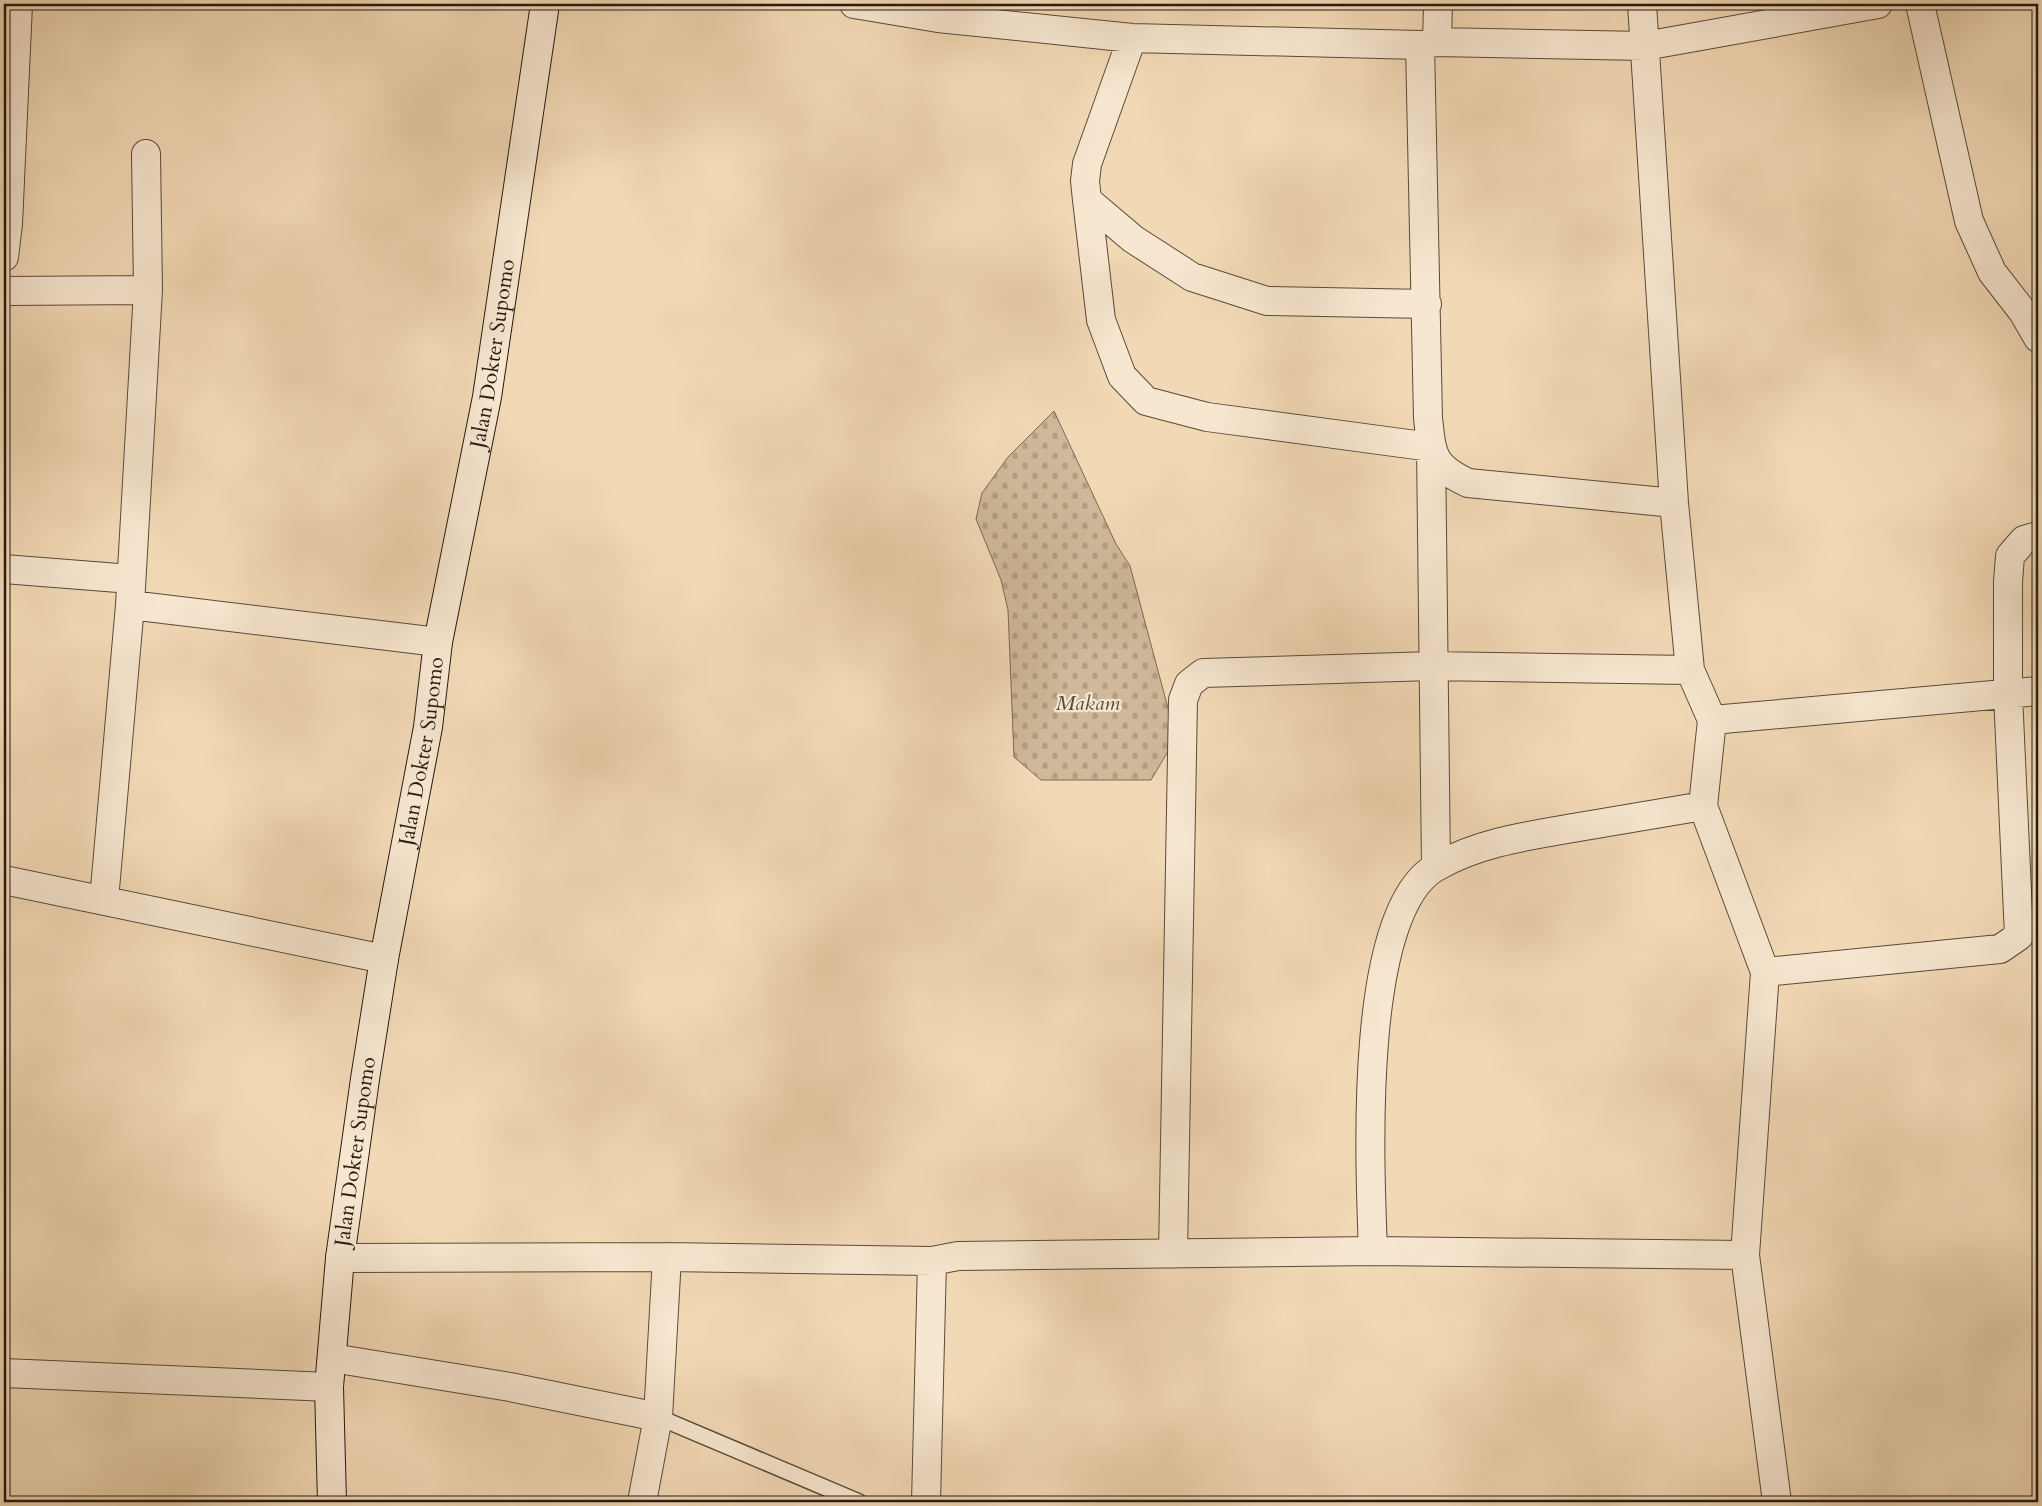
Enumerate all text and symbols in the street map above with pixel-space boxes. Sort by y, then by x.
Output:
street label: Jalan Dokter Supomo [462,257,522,454]
street label: Jalan Dokter Supomo [391,655,451,851]
park label: Makam [1056,689,1120,718]
street label: Jalan Dokter Supomo [327,1055,383,1251]

